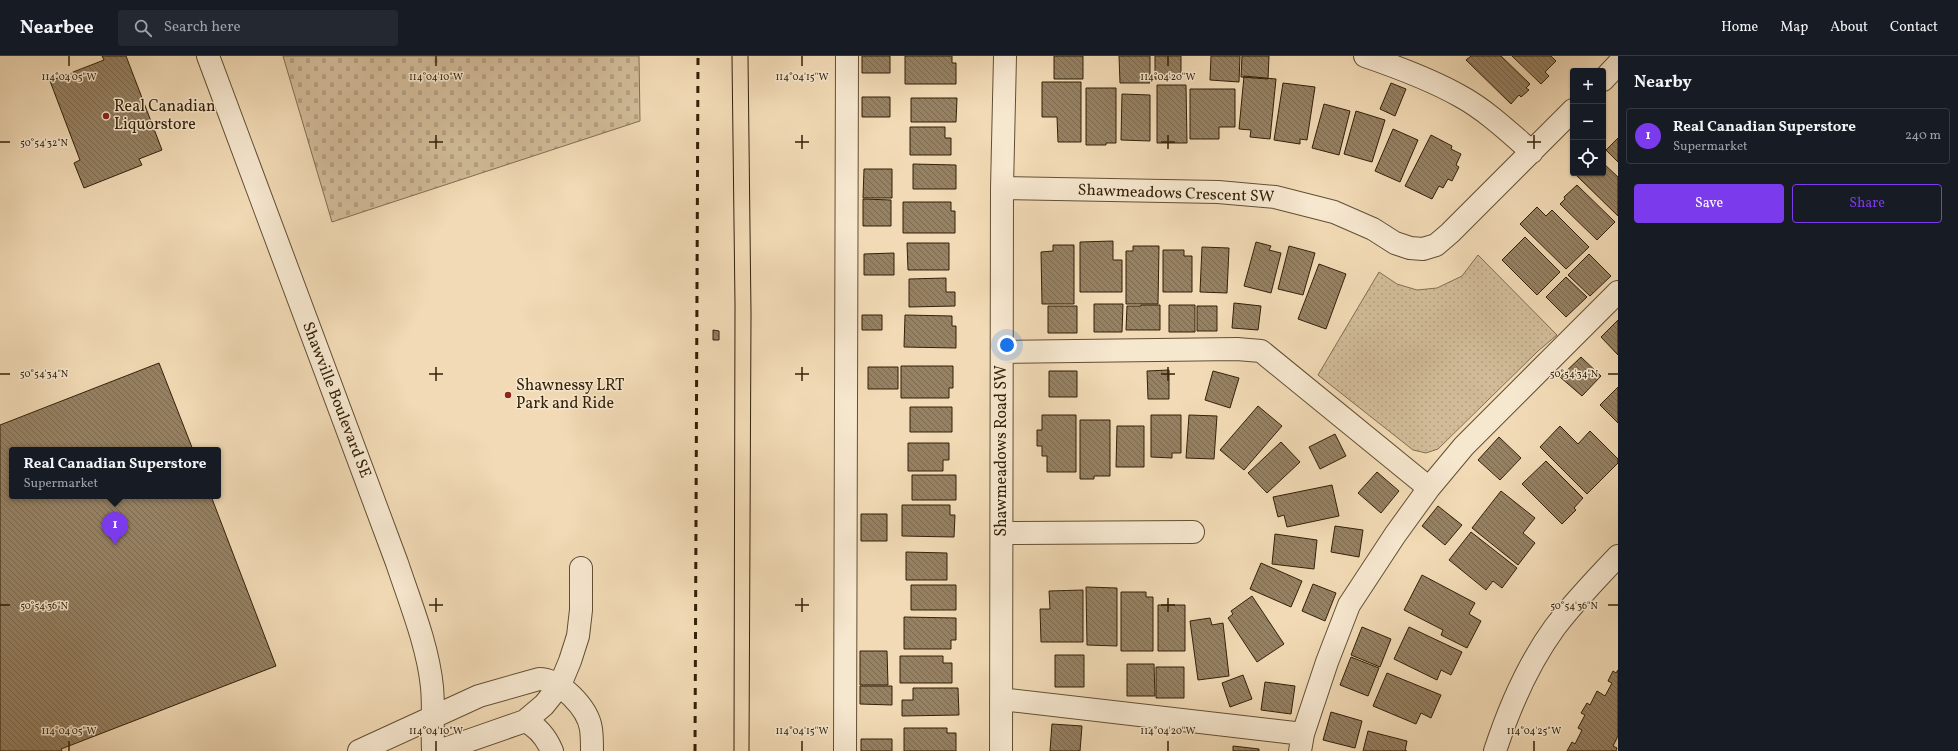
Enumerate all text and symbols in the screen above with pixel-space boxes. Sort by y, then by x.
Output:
search box [118,10,398,46]
text: Nearbee [20,15,94,41]
icon: search [132,17,154,39]
text: Search here [164,17,241,38]
text: Home [1721,18,1758,37]
text: Map [1780,18,1808,37]
text: About [1830,18,1868,37]
text: Contact [1890,18,1938,37]
map controls [1570,68,1606,176]
button: + [1570,68,1606,104]
text: 114°04'05"W [42,70,96,84]
text: 114°04'10"W [409,70,463,84]
text: 114°04'15"W [775,70,829,84]
text: 114°04'20"W [1140,70,1196,84]
text: Nearby [1634,71,1692,94]
place label: Real Canadian Liquorstore [114,96,215,136]
button: − [1570,104,1606,140]
marker: Real Canadian Liquorstore [101,111,111,121]
text: Real Canadian Superstore [1673,117,1856,138]
text: 1 [1645,127,1651,145]
text: 240 m [1905,127,1941,145]
text: 50°54'32"N [20,136,68,150]
text: Supermarket [1673,138,1748,156]
button: locate [1570,140,1606,176]
street label: Shawmeadows Crescent SW [1077,180,1275,208]
button: Save [1634,184,1784,223]
button: Share [1792,184,1942,223]
street label: Shawville Boulevard SE [296,319,376,481]
your location [997,335,1017,355]
street label: Shawmeadows Road SW [991,365,1013,537]
text: 50°54'34"N [20,367,69,381]
text: 50°54'34"N [1550,367,1599,381]
place label: Shawnessy LRT Park and Ride [516,375,624,415]
marker: Shawnessy LRT Park and Ride [503,390,513,400]
popup [9,447,221,499]
text: Real Canadian Superstore [23,454,207,475]
text: Supermarket [23,475,98,493]
pin: 1 [102,512,128,545]
text: 50°54'36"N [20,599,68,613]
text: 50°54'36"N [1550,599,1598,613]
text: 114°04'05"W [42,724,96,738]
text: 114°04'10"W [409,724,463,738]
text: 114°04'15"W [775,724,829,738]
text: 114°04'20"W [1140,724,1196,738]
text: 114°04'25"W [1507,724,1561,738]

